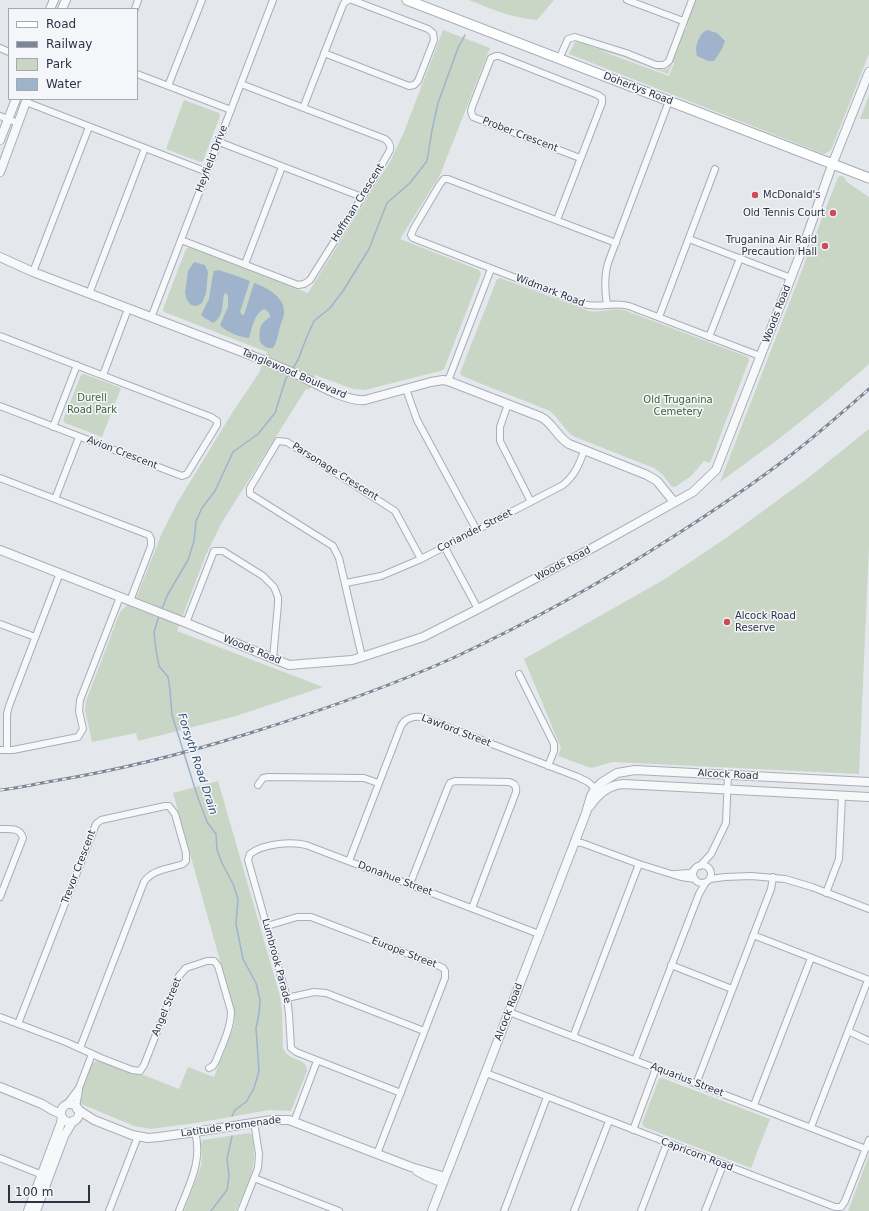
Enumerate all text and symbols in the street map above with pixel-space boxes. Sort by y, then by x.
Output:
legend [8,8,138,100]
text: Road [46,17,76,31]
text: Railway [46,37,92,51]
text: Park [46,57,72,71]
street label: Dohertys Road [601,70,675,108]
text: Water [46,77,81,91]
street label: Prober Crescent [481,115,559,155]
street label: Heyfield Drive [194,124,230,194]
street label: Hoffman Crescent [329,162,387,244]
place label: McDonald's [763,189,820,201]
marker: McDonald's [750,190,760,200]
place label: Old Tennis Court [743,207,825,219]
marker: Old Tennis Court [828,208,838,218]
place label: Truganina Air Raid Precaution Hall [726,234,817,258]
marker: Truganina Air Raid Precaution Hall [820,241,830,251]
street label: Widmark Road [514,272,586,310]
street label: Woods Road [760,283,794,345]
street label: Tanglewood Boulevard [240,346,348,402]
park label: Durell Road Park [67,392,117,416]
park label: Old Truganina Cemetery [643,394,713,418]
street label: Avion Crescent [85,434,159,472]
street label: Parsonage Crescent [290,441,380,503]
street label: Coriander Street [435,507,515,555]
street label: Woods Road [533,544,593,584]
place label: Alcock Road Reserve [735,610,796,634]
marker: Alcock Road Reserve [722,617,732,627]
street label: Woods Road [221,633,283,667]
water label: Forsyth Road Drain [174,712,220,816]
street label: Lawford Street [420,712,492,750]
street label: Alcock Road [697,767,759,783]
street label: Trevor Crescent [59,828,99,906]
street label: Donahue Street [356,859,434,899]
street label: Lumbrook Parade [259,917,293,1005]
street label: Europe Street [370,935,438,971]
street label: Angel Street [150,976,184,1038]
street label: Alcock Road [493,981,525,1043]
street label: Aquarius Street [649,1061,725,1099]
street label: Latitude Promenade [180,1114,282,1140]
street label: Capricorn Road [659,1136,735,1174]
scale bar [10,1177,92,1203]
text: 100 m [15,1185,53,1199]

